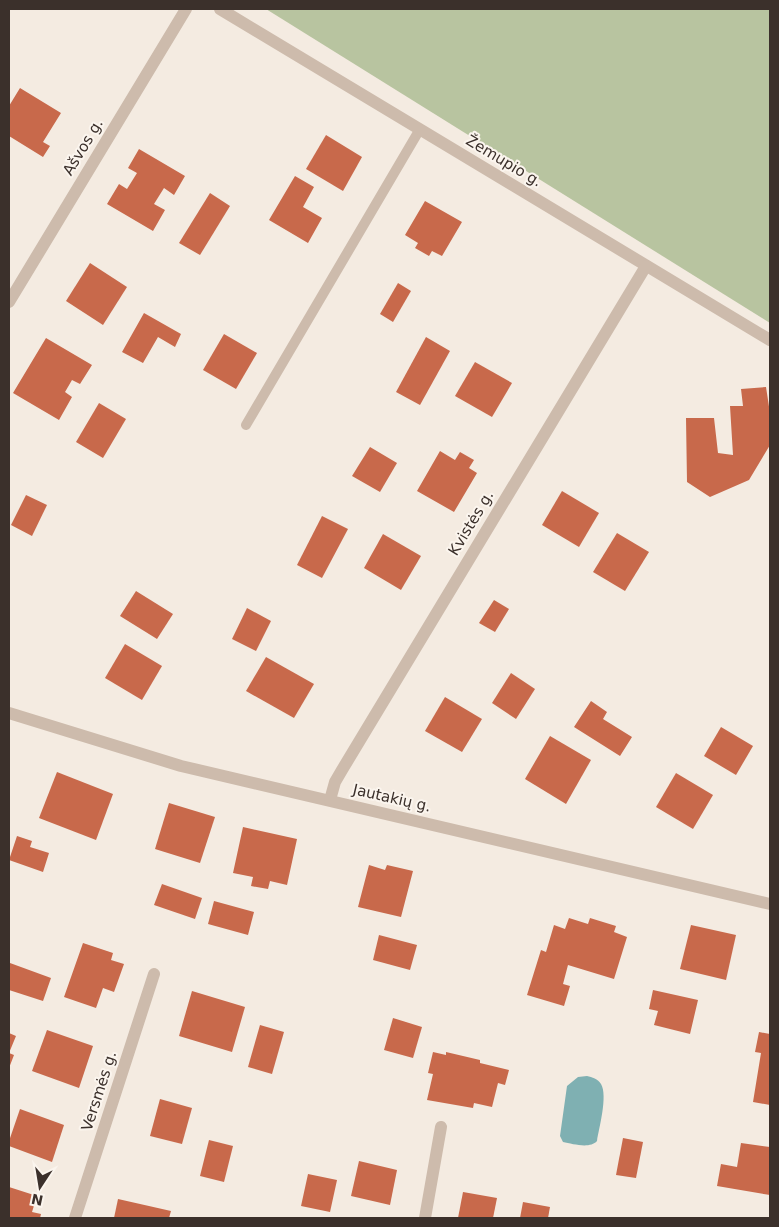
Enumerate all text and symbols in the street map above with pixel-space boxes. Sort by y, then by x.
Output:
street label: Ašvos g. [59,115,107,179]
street label: Žemupio g. [463,130,546,191]
street label: Kvistės g. [445,487,497,559]
street label: Jautakių g. [350,780,433,816]
street label: Versmės g. [78,1049,120,1133]
north arrow [15,1162,65,1212]
text: N [30,1191,45,1209]

